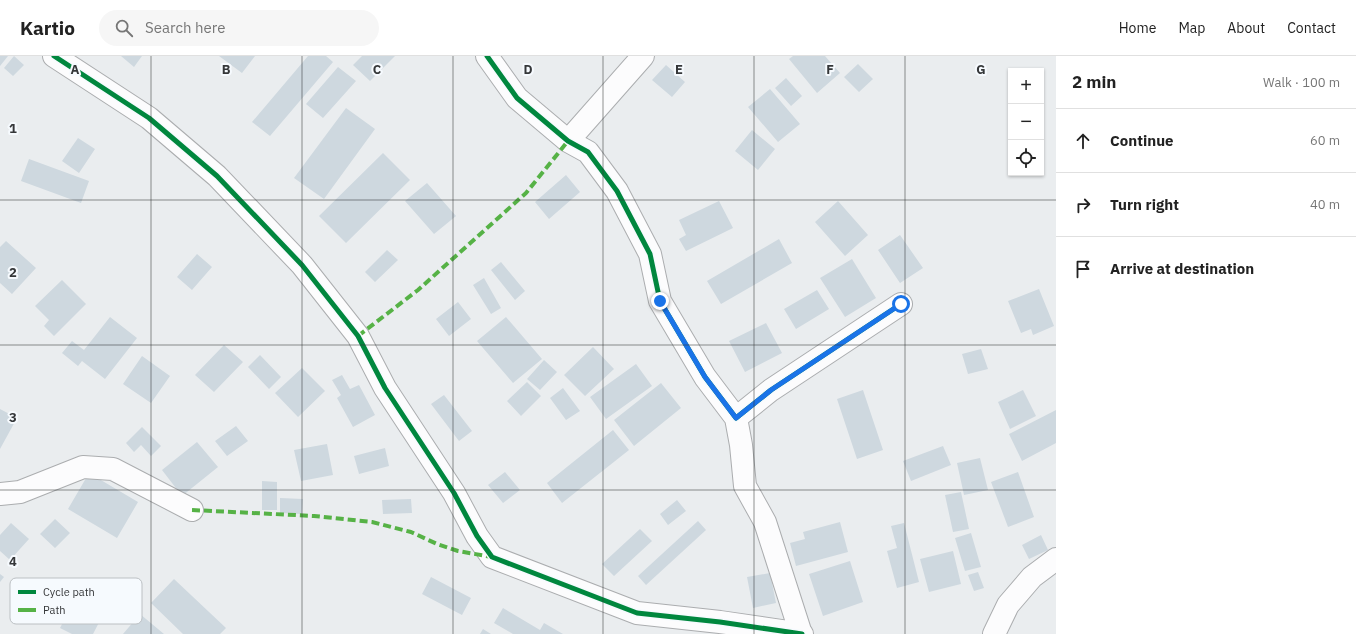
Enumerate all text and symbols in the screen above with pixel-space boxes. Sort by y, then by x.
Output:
search box [99,10,379,46]
text: Kartio [20,16,75,40]
icon: search [113,17,135,39]
text: Search here [145,18,225,37]
text: Home [1119,19,1156,37]
text: Map [1178,19,1205,37]
text: About [1227,19,1265,37]
text: Contact [1287,19,1336,37]
text: A [71,61,80,78]
text: B [222,61,231,78]
text: C [373,61,382,78]
text: D [523,61,533,78]
text: E [675,61,683,78]
text: F [826,61,834,78]
text: G [976,61,986,78]
map controls [1008,68,1044,176]
button: + [1008,68,1044,104]
text: 2 min [1072,71,1116,93]
text: Walk · 100 m [1263,74,1340,91]
button: − [1008,104,1044,140]
text: 1 [9,120,17,137]
icon: ahead [1072,130,1094,152]
text: Continue [1110,131,1174,150]
text: 60 m [1310,132,1340,149]
button: locate [1008,140,1044,176]
icon: right [1072,194,1094,216]
text: Turn right [1110,195,1179,214]
text: 40 m [1310,196,1340,213]
icon: arrive [1072,258,1094,280]
text: Arrive at destination [1110,259,1254,278]
text: 2 [9,264,17,281]
route end [651,292,669,310]
route start [892,295,910,313]
text: 3 [9,409,17,426]
text: 4 [9,553,17,570]
legend [10,578,142,624]
text: Cycle path [43,585,95,599]
text: Path [43,603,66,617]

